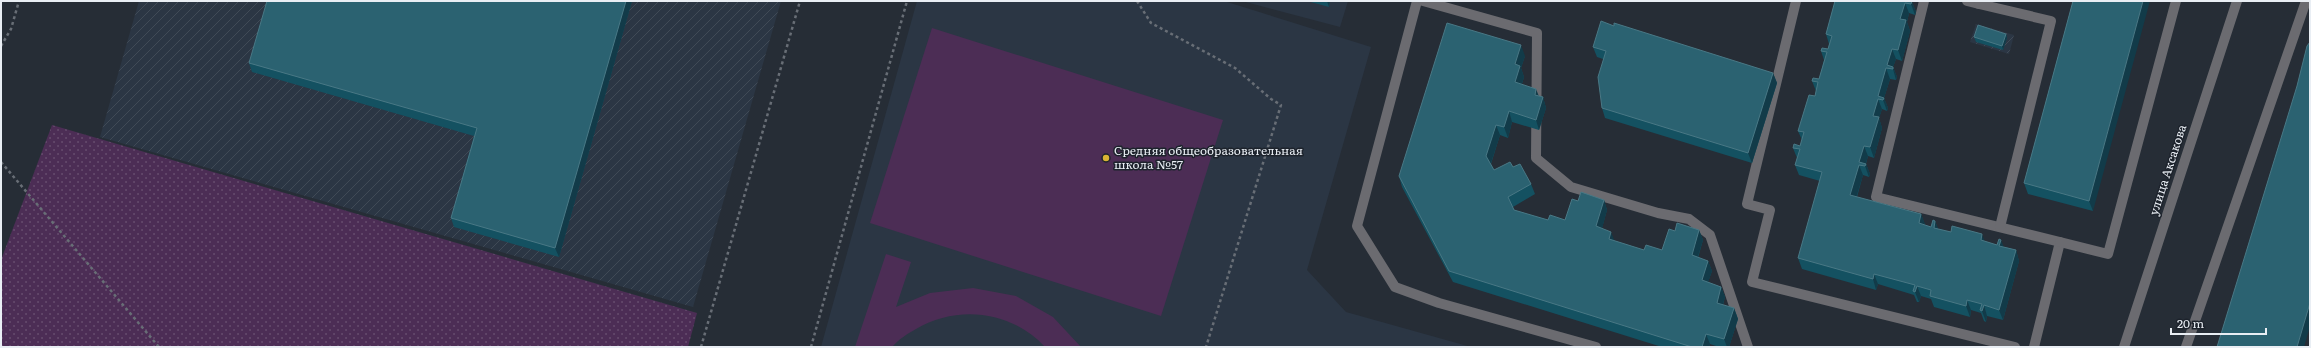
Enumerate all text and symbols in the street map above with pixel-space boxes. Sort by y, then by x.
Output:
street label: улица Аксакова [2144,121,2190,217]
place label: Средняя общеобразовательная школа №57 [1114,141,1303,173]
marker: Средняя общеобразовательная школа №57 [1101,153,1111,163]
scale bar [2171,310,2266,336]
text: 20 m [2177,314,2204,332]

